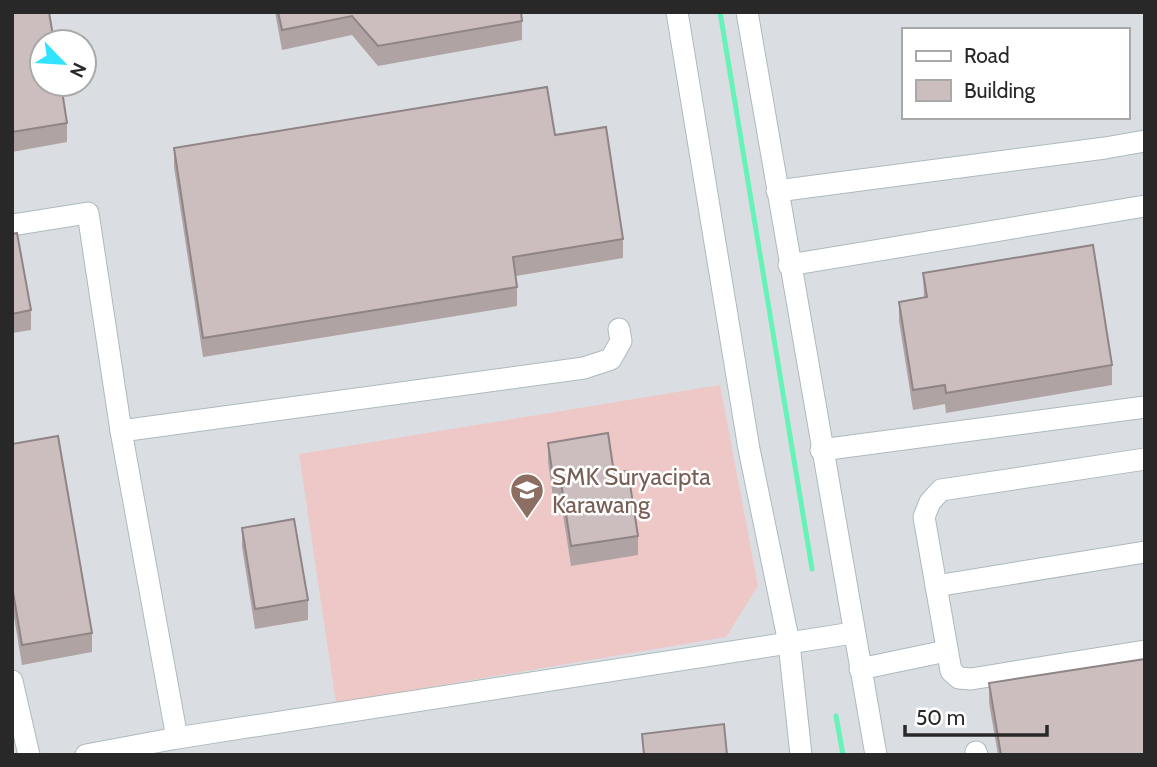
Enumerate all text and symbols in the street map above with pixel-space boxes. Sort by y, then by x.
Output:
north arrow [28,28,98,98]
legend [902,28,1129,119]
text: Road [964,43,1010,68]
text: N [65,59,91,81]
text: Building [964,78,1036,103]
place label: SMK Suryacipta Karawang [552,462,711,519]
school or university icon: SMK Suryacipta Karawang [508,471,546,520]
scale bar [905,694,1047,738]
text: 50 m [916,705,965,730]

